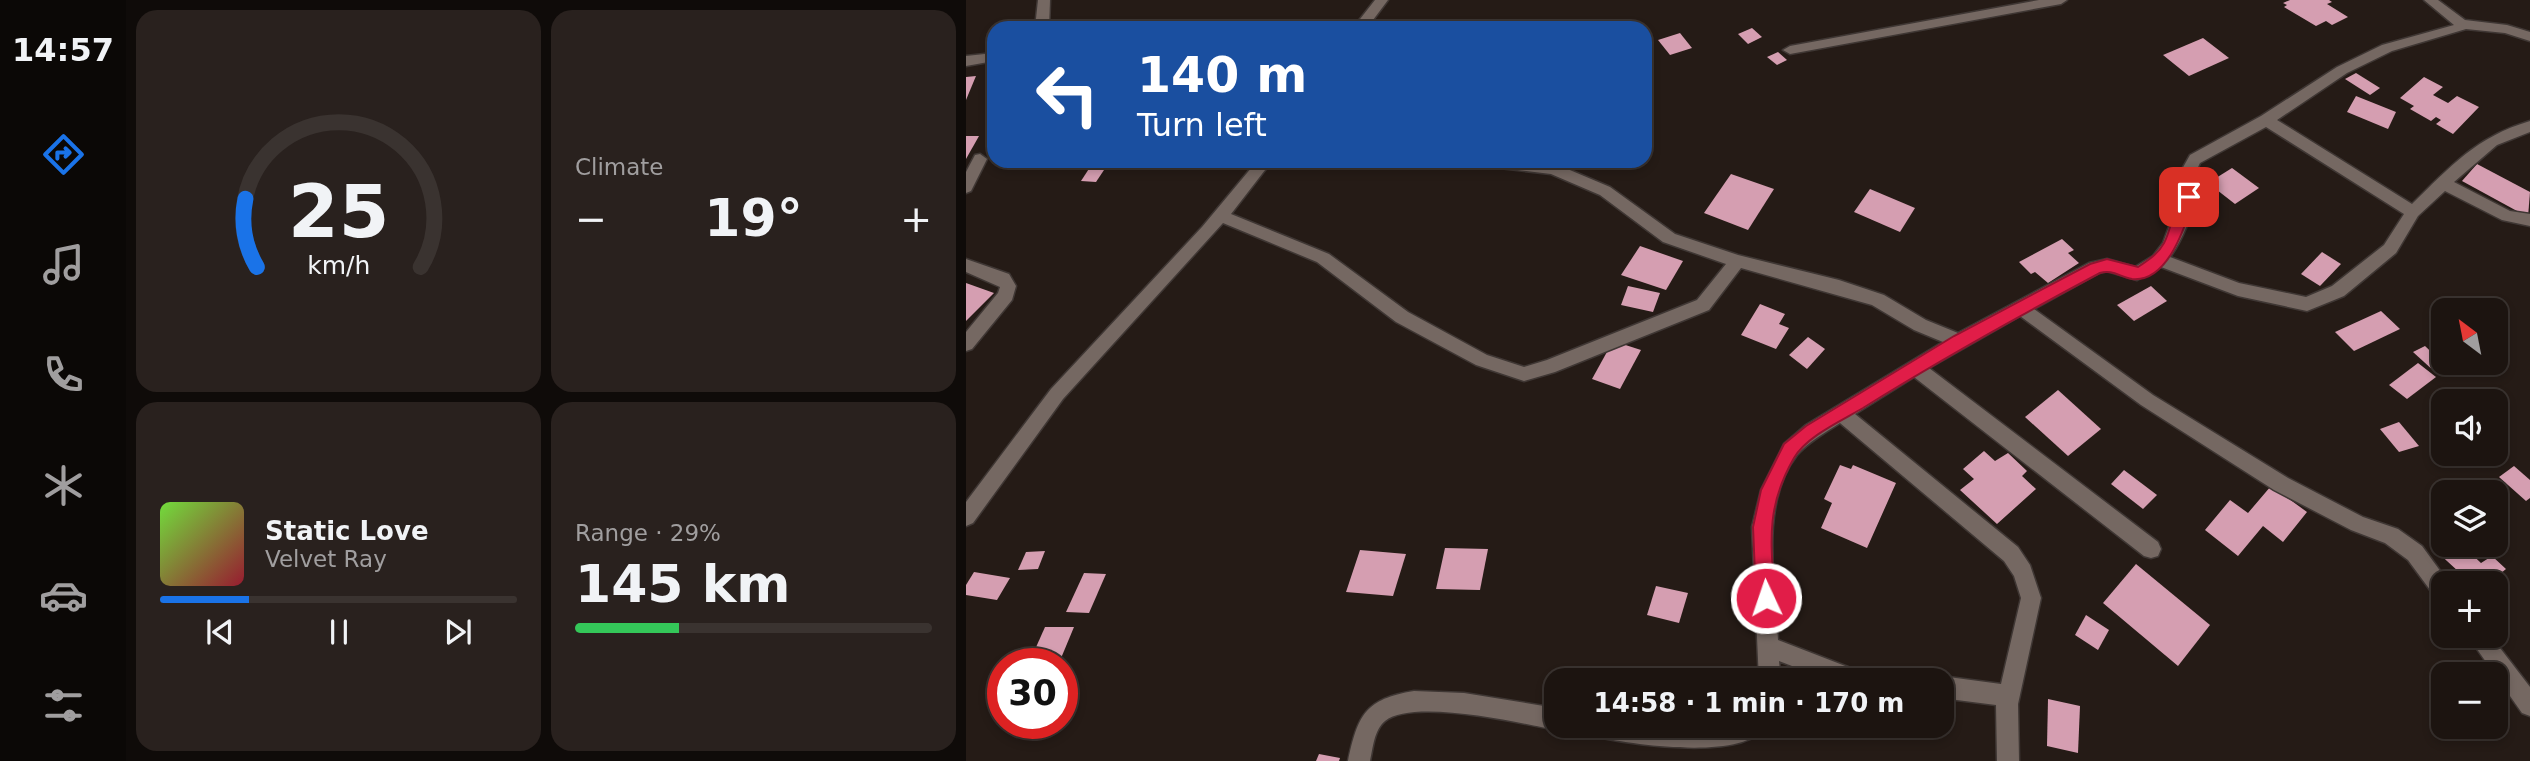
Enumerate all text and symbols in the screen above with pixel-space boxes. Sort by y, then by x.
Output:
text: 14:57 [12,31,114,69]
text: 140 m [1137,47,1307,104]
icon: left [1022,49,1113,140]
text: Turn left [1137,106,1267,144]
icon: directions [39,130,88,179]
text: Climate [575,154,664,180]
pin [2159,167,2219,227]
text: 25 [288,169,389,254]
icon: arrive [2170,178,2208,216]
text: 19° [704,188,803,248]
text: − [575,197,607,241]
text: + [900,197,932,241]
icon: music [39,240,88,289]
text: km/h [307,251,370,280]
north arrow [2431,298,2508,374]
map controls [2431,298,2508,739]
icon: phone [39,350,88,399]
button: sound [2431,389,2508,466]
icon: climate [39,461,88,510]
button: layers [2431,480,2508,557]
text: Static Love [265,516,429,546]
text: Range · 29% [575,520,721,546]
text: Velvet Ray [265,546,387,572]
text: 145 km [575,554,790,614]
position arrow [1729,561,1803,635]
icon: car [39,571,88,620]
button: + [2431,571,2508,648]
icon: previous [201,613,239,651]
icon: pause [320,613,358,651]
icon: next [439,613,477,651]
speed limit sign: 30 [987,648,1078,739]
button: − [2431,662,2508,739]
icon: filters [39,681,88,730]
text: 14:58 · 1 min · 170 m [1594,688,1904,718]

